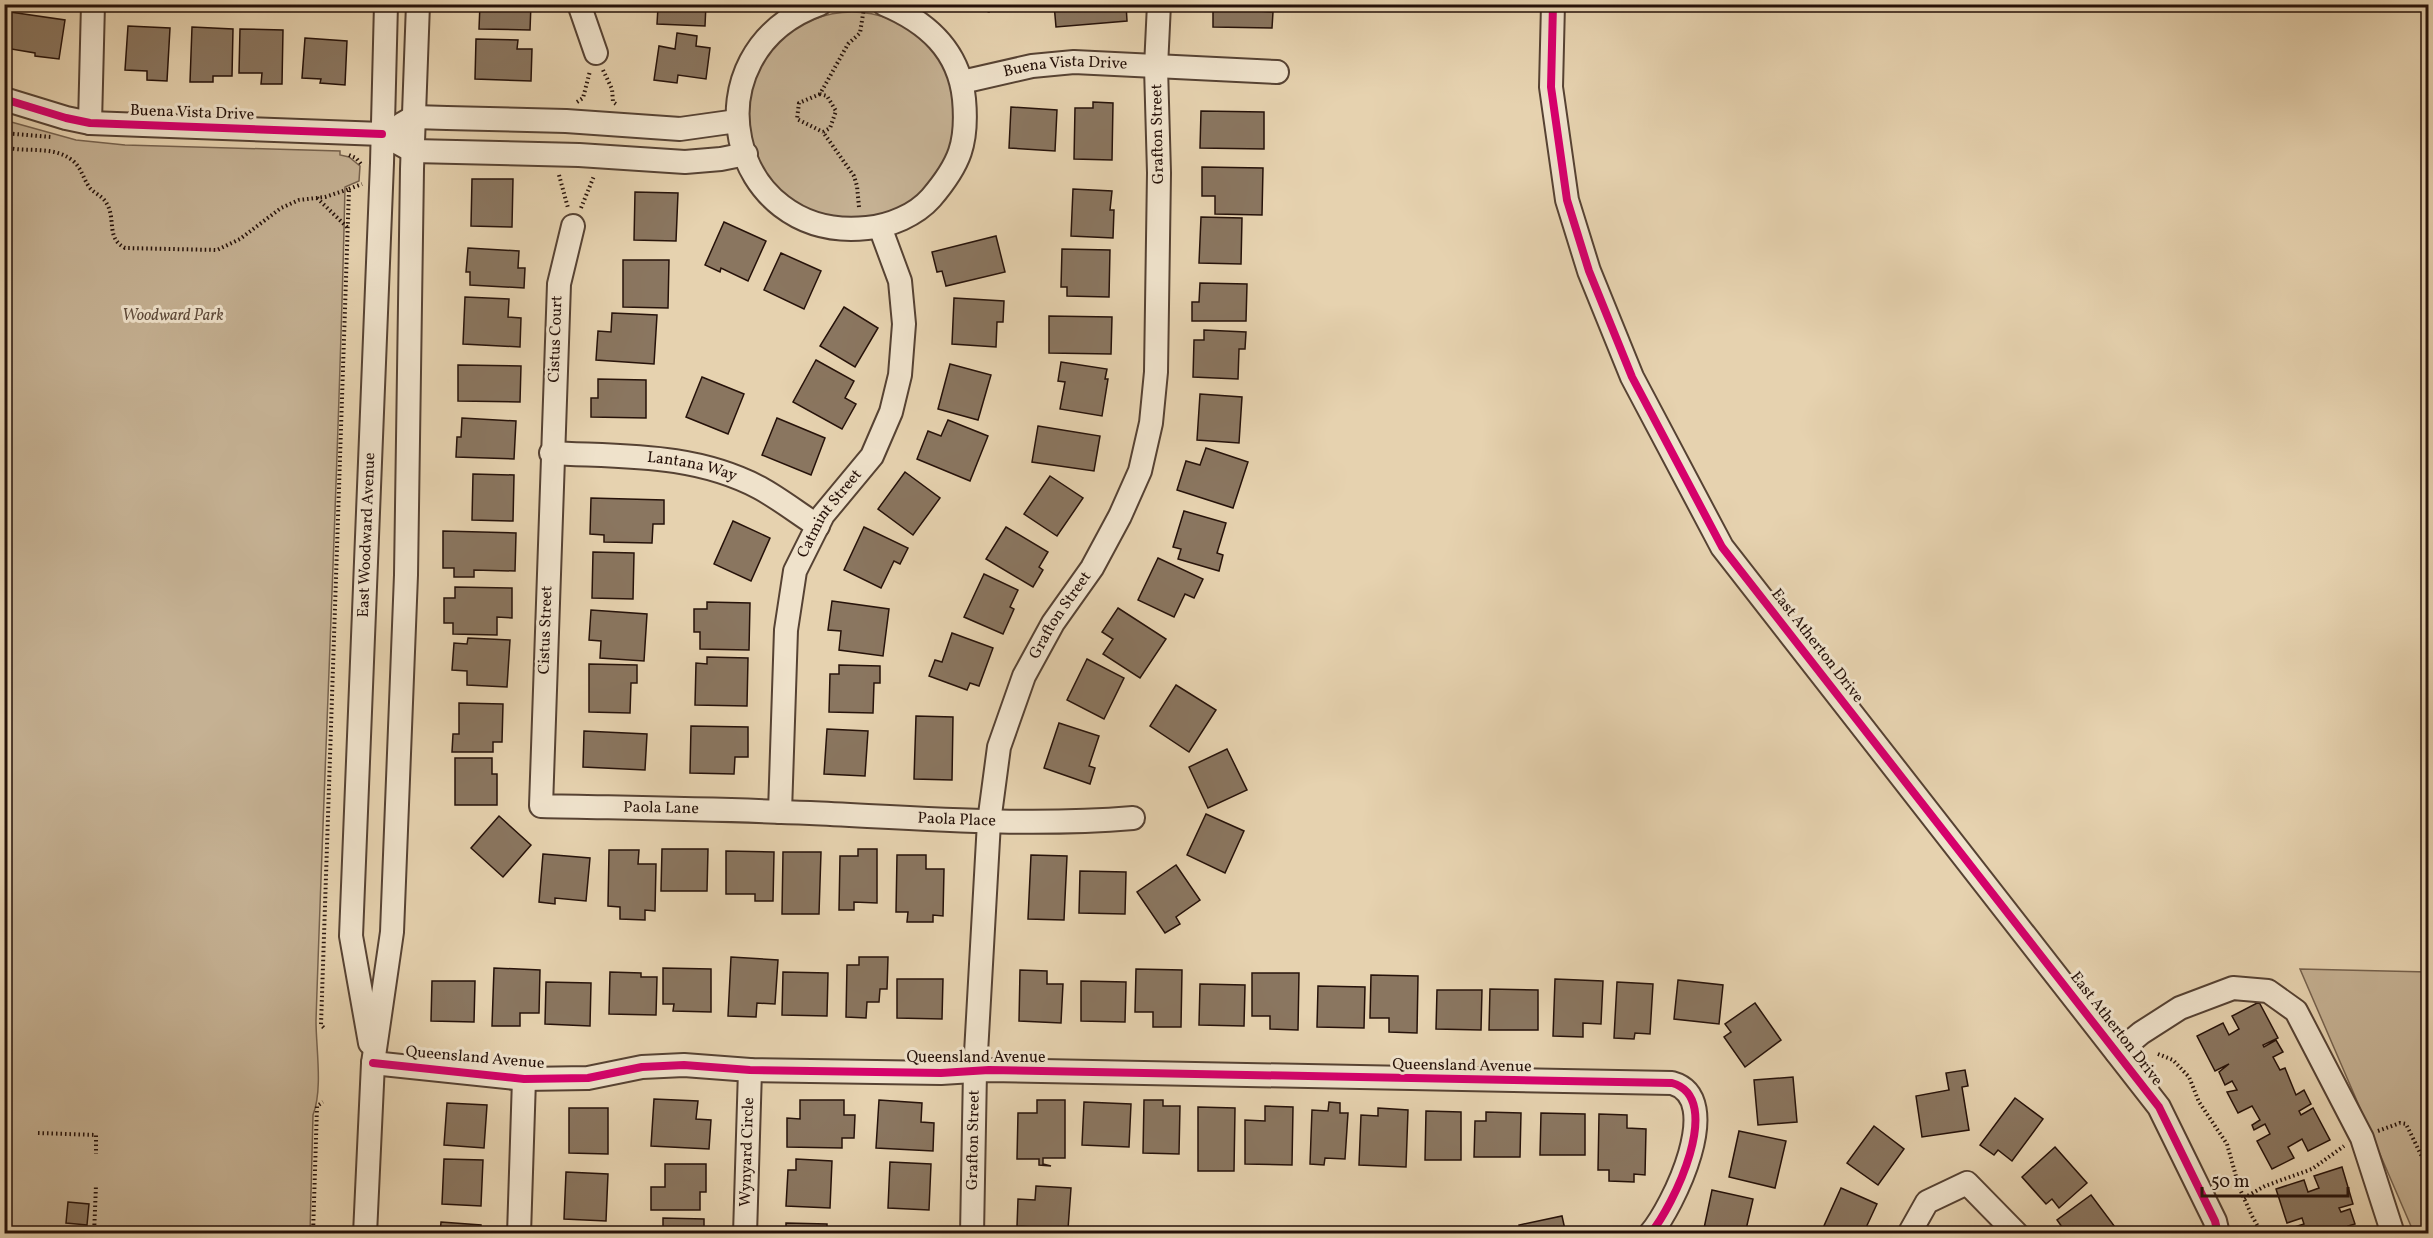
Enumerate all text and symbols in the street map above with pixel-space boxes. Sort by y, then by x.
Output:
street label: Buena Vista Drive [1001,51,1128,83]
street label: Grafton Street [1146,83,1170,184]
street label: Buena Vista Drive [129,100,255,126]
street label: Cistus Court [543,295,569,383]
park label: Woodward Park [122,305,224,327]
street label: Lantana Way [646,447,740,487]
street label: East Woodward Avenue [353,452,381,618]
street label: Catmint Street [792,464,868,562]
street label: Grafton Street [1024,567,1097,663]
street label: East Atherton Drive [1765,584,1869,708]
street label: Cistus Street [533,585,559,675]
street label: Paola Lane [623,797,699,820]
street label: Paola Place [917,808,996,832]
street label: East Atherton Drive [2064,967,2168,1091]
street label: Queensland Avenue [405,1041,545,1075]
street label: Queensland Avenue [906,1047,1046,1069]
street label: Queensland Avenue [1392,1054,1532,1078]
street label: Grafton Street [962,1089,986,1190]
street label: Wynyard Circle [735,1097,760,1207]
scale bar [2202,1160,2348,1198]
text: 50 m [2211,1170,2250,1195]

